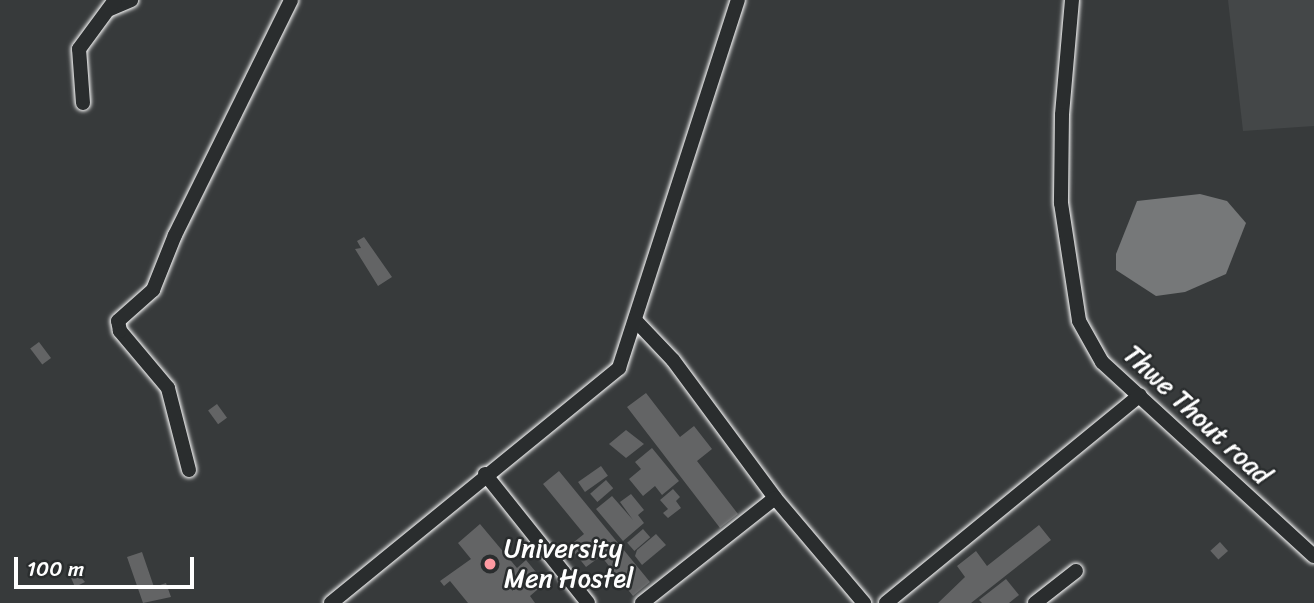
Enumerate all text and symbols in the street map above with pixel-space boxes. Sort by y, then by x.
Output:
street label: Thwe Thout road [1117,339,1277,491]
place label: University Men Hostel [504,533,635,594]
scale bar [18,544,198,588]
text: 100 m [27,550,84,588]
marker: University Men Hostel [482,556,498,572]

